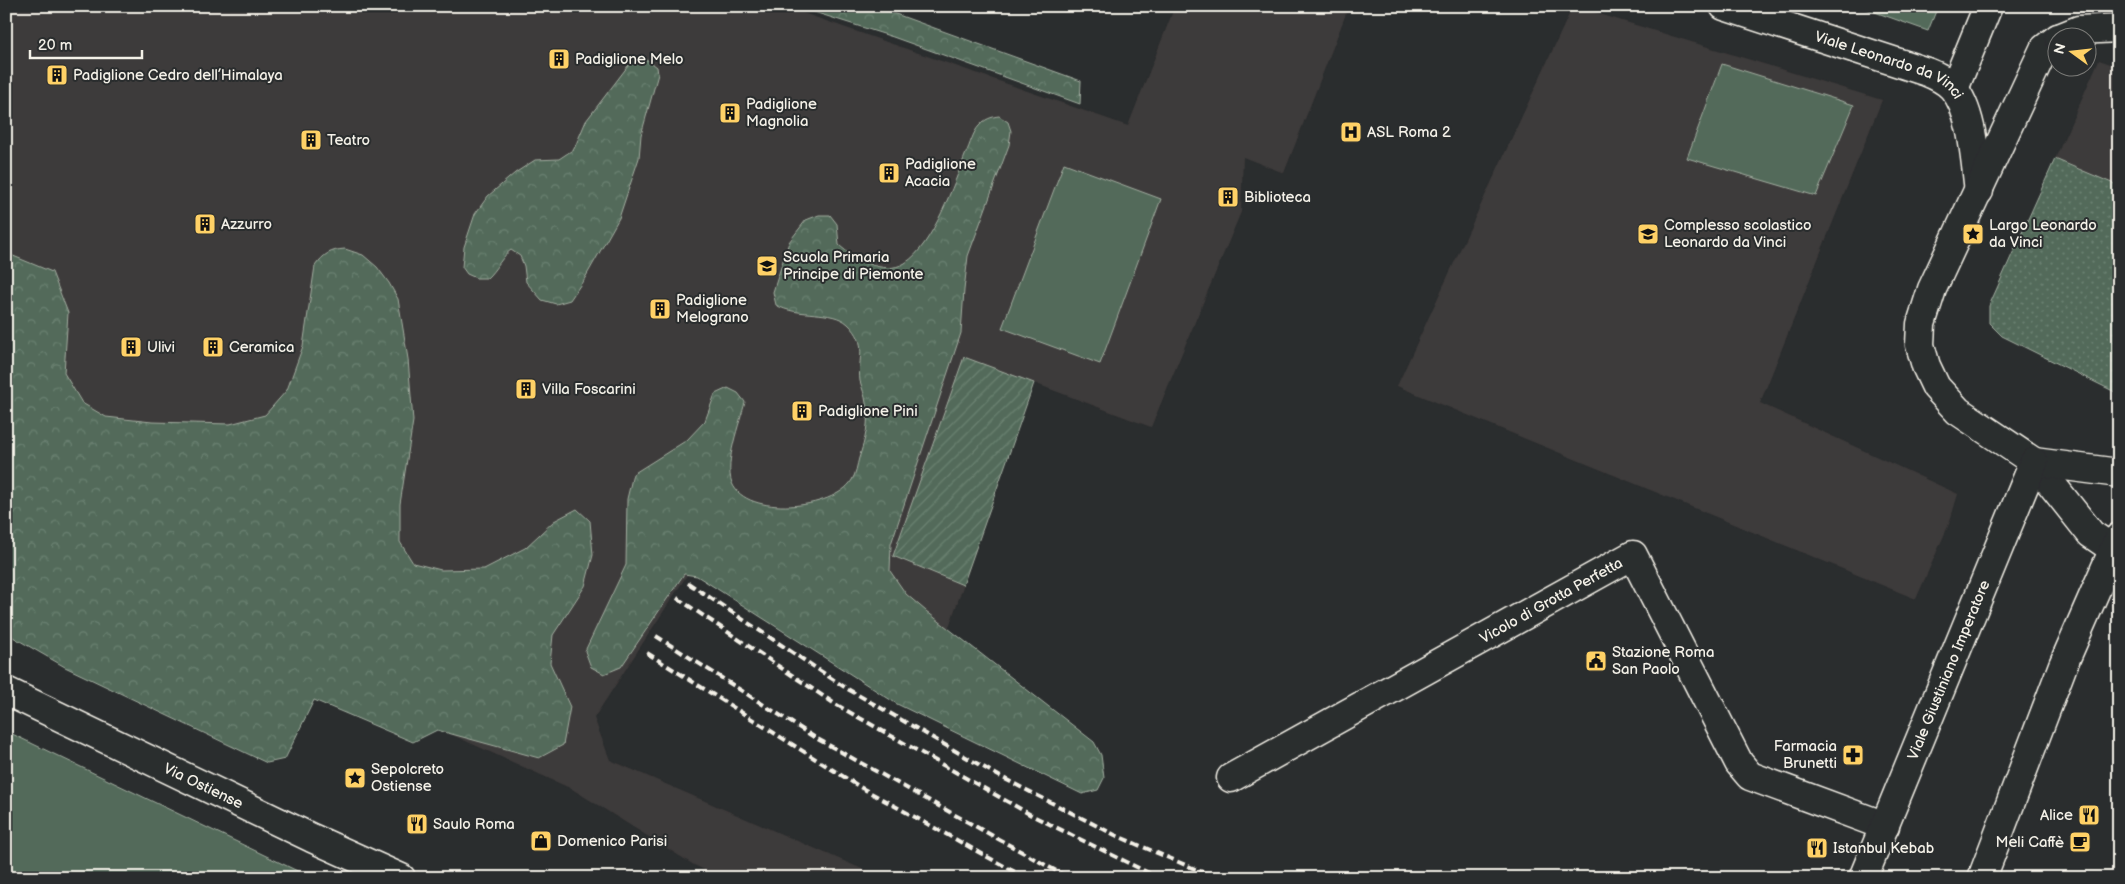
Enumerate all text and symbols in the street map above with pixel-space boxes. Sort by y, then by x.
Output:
street label: Viale Leonardo da Vinci [1812,27,1967,103]
scale bar [30,28,142,60]
north arrow [2048,28,2098,78]
text: 20 m [38,36,72,55]
text: N [2050,41,2069,56]
building icon: Padiglione Melo [547,47,571,71]
place label: Padiglione Melo [575,50,683,69]
building icon: Padiglione Cedro dell’Himalaya [45,63,69,87]
place label: Padiglione Cedro dell’Himalaya [73,66,283,85]
place label: Padiglione Magnolia [746,95,817,131]
building icon: Padiglione Magnolia [718,101,742,125]
hospital icon: ASL Roma 2 [1339,120,1363,144]
place label: ASL Roma 2 [1367,123,1451,142]
building icon: Teatro [299,128,323,152]
place label: Teatro [327,131,370,150]
place label: Padiglione Acacia [905,155,976,191]
building icon: Padiglione Acacia [877,161,901,185]
building icon: Biblioteca [1216,185,1240,209]
place label: Biblioteca [1244,188,1311,207]
building icon: Azzurro [193,212,217,236]
place label: Azzurro [221,215,272,234]
place label: Complesso scolastico Leonardo da Vinci [1664,216,1812,252]
place label: Largo Leonardo da Vinci [1989,216,2097,252]
school or university icon: Complesso scolastico Leonardo da Vinci [1636,222,1660,246]
place icon: Largo Leonardo da Vinci [1961,222,1985,246]
place label: Scuola Primaria Principe di Piemonte [783,248,923,284]
school or university icon: Scuola Primaria Principe di Piemonte [755,254,779,278]
place label: Padiglione Melograno [676,291,749,327]
building icon: Padiglione Melograno [648,297,672,321]
building icon: Ulivi [119,335,143,359]
building icon: Ceramica [201,335,225,359]
place label: Ulivi [147,338,175,357]
place label: Ceramica [229,338,295,357]
building icon: Villa Foscarini [514,377,538,401]
place label: Villa Foscarini [542,380,636,399]
building icon: Padiglione Pini [790,399,814,423]
place label: Padiglione Pini [818,402,918,421]
street label: Vicolo di Grotta Perfetta [1476,554,1626,648]
street label: Viale Giustiniano Imperatore [1904,577,1994,763]
place label: Stazione Roma San Paolo [1612,643,1714,679]
public building icon: Stazione Roma San Paolo [1584,649,1608,673]
place label: Farmacia Brunetti [1774,737,1837,773]
pharmacy icon: Farmacia Brunetti [1841,743,1865,767]
street label: Via Ostiense [160,759,246,814]
place label: Sepolcreto Ostiense [371,760,444,796]
place icon: Sepolcreto Ostiense [343,766,367,790]
restaurant icon: Alice [2077,803,2101,827]
place label: Alice [2040,806,2073,825]
restaurant icon: Saulo Roma [405,812,429,836]
place label: Saulo Roma [433,815,515,834]
shop icon: Domenico Parisi [529,829,553,853]
cafe icon: Meli Caffè [2068,830,2092,854]
place label: Domenico Parisi [557,832,667,851]
place label: Meli Caffè [1995,833,2064,852]
restaurant icon: Istanbul Kebab [1805,836,1829,860]
place label: Istanbul Kebab [1833,839,1935,858]

